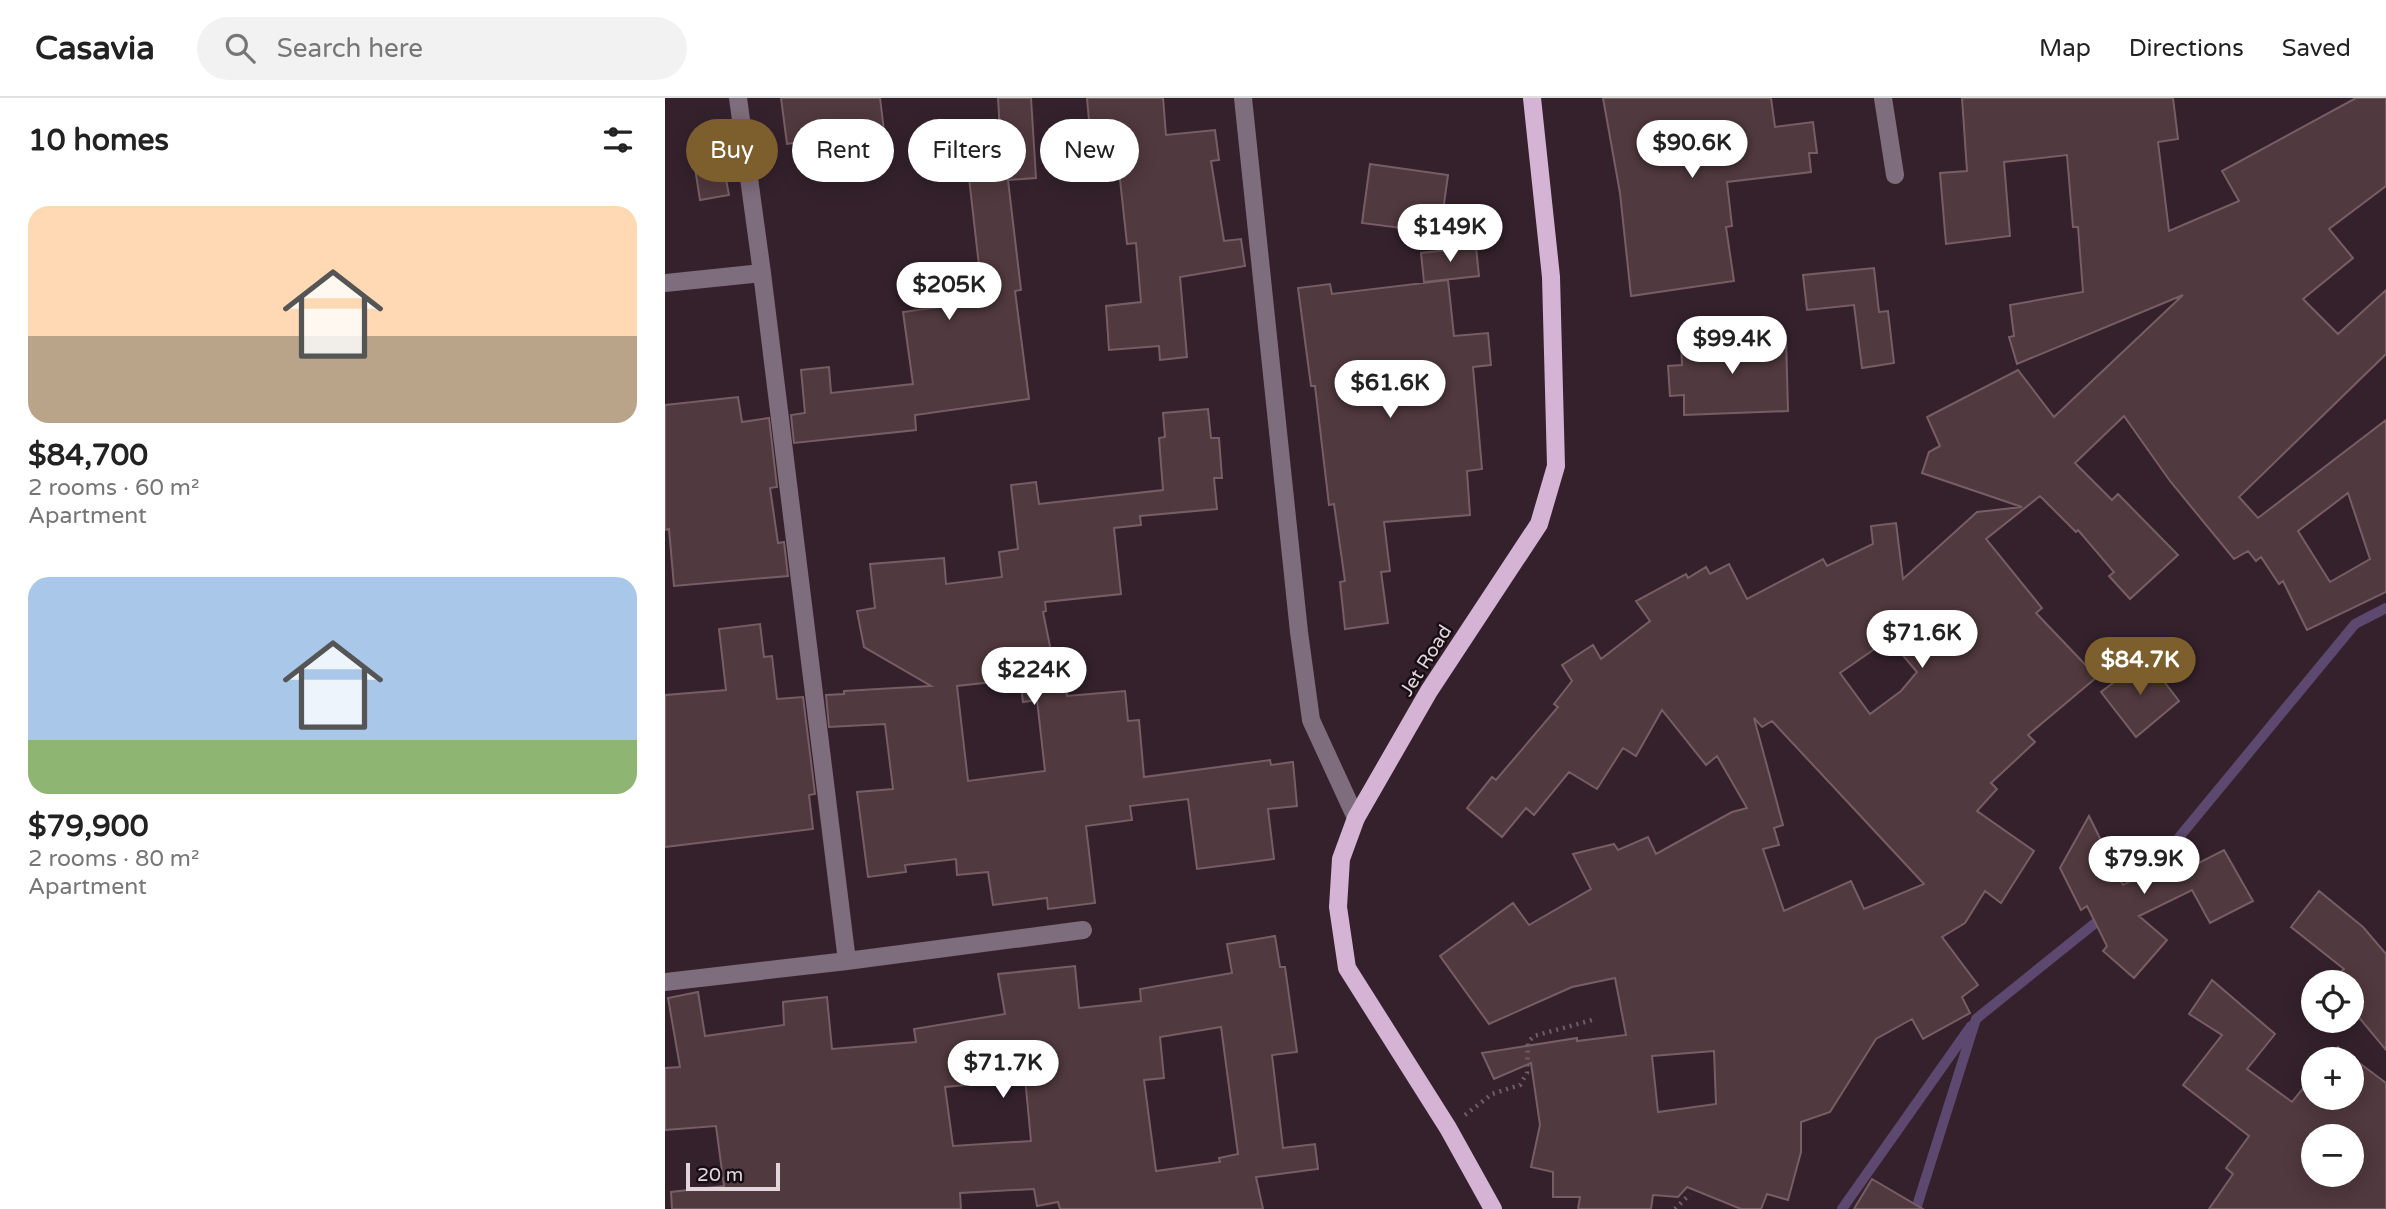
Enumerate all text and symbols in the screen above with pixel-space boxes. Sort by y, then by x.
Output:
search box [197,17,687,80]
text: Casavia [35,29,155,68]
icon: search [221,29,259,67]
text: Search here [277,33,423,64]
text: Map [2039,34,2091,63]
text: Directions [2129,34,2244,63]
text: Saved [2282,34,2351,63]
chip: Buy [686,119,778,182]
chip: Rent [792,119,894,182]
chip: Filters [908,119,1026,182]
chip: New [1040,119,1139,182]
pin: $90.6K [1635,120,1749,180]
icon: filters [599,121,637,159]
text: 10 homes [28,122,169,159]
text: $90.6K [1653,129,1731,157]
pin: $149K [1401,204,1499,264]
text: $149K [1414,213,1486,241]
icon: home [270,251,396,377]
pin: $205K [900,262,998,322]
text: $205K [913,271,985,299]
pin: $99.4K [1675,316,1789,376]
text: $99.4K [1693,325,1771,353]
pin: $61.6K [1333,360,1447,420]
text: $61.6K [1351,369,1429,397]
text: $84,700 [28,437,148,474]
text: 2 rooms · 60 m² [28,474,199,502]
text: Apartment [28,502,147,530]
pin: $71.6K [1865,610,1979,670]
text: $71.6K [1883,619,1961,647]
street label: Jet Road [1395,621,1456,700]
icon: home [270,622,396,748]
pin: $84.7K [2083,638,2197,697]
text: $84.7K [2101,646,2179,674]
pin: $224K [985,648,1083,707]
text: $224K [998,656,1070,684]
text: $79,900 [28,808,148,845]
pin: $79.9K [2087,836,2201,896]
text: 2 rooms · 80 m² [28,845,199,873]
text: $79.9K [2105,845,2183,873]
text: Apartment [28,873,147,901]
map controls [2301,970,2364,1187]
button: locate [2301,970,2364,1033]
pin: $71.7K [946,1040,1060,1100]
button: + [2301,1047,2364,1110]
text: $71.7K [964,1049,1042,1077]
button: − [2301,1124,2364,1187]
scale bar [686,1160,781,1192]
text: 20 m [697,1164,743,1186]

